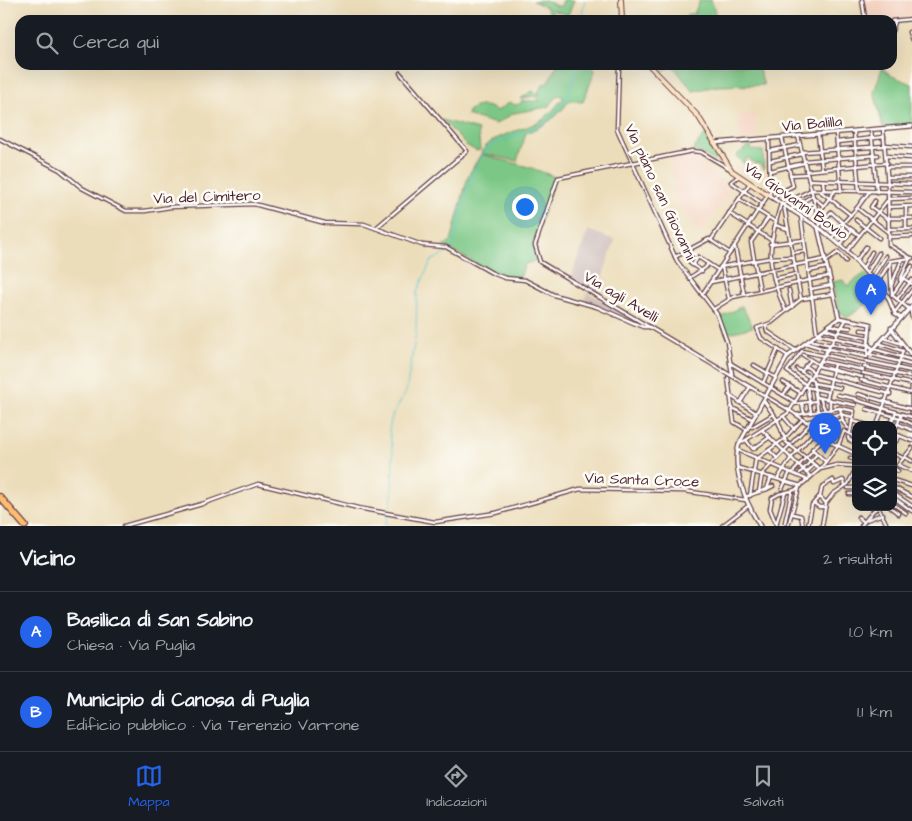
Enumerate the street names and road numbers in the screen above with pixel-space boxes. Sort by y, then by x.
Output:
street label: Via Balilla [781,111,843,137]
street label: Via piano san Giovanni [619,121,701,264]
street label: Via Giovanni Bovio [740,157,853,245]
street label: Via del Cimitero [153,185,261,209]
street label: Via agli Avelli [579,266,663,329]
street label: Via Santa Croce [584,468,700,492]

